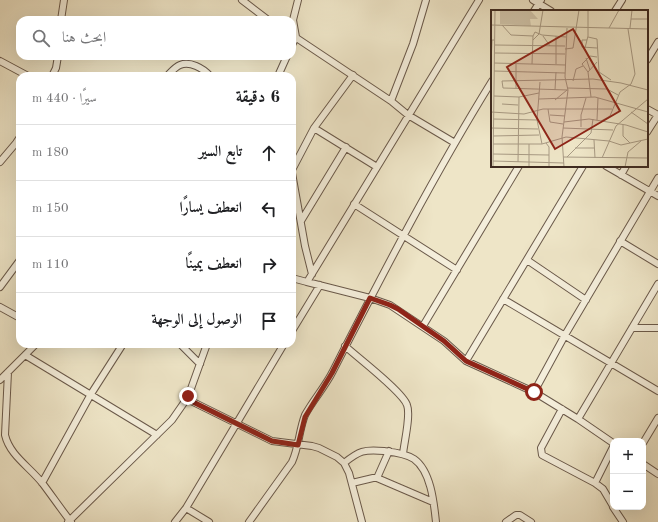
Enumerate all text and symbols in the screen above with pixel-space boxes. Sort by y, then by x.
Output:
inset map [491,10,648,167]
search box [16,16,296,60]
icon: search [30,27,52,49]
text: ابحث هنا [62,31,106,46]
text: 6 دقيقة [236,89,280,106]
text: سيرًا · 440 m [32,92,97,105]
icon: ahead [258,142,280,164]
text: تابع السير [199,145,242,160]
text: 180 m [32,146,69,159]
icon: left [258,198,280,220]
text: انعطف يسارًا [180,201,242,216]
text: 150 m [32,202,69,215]
icon: right [258,254,280,276]
text: انعطف يمينًا [186,257,242,272]
text: 110 m [32,258,69,271]
icon: arrive [258,310,280,332]
text: الوصول إلى الوجهة [151,313,242,328]
route start [525,383,543,401]
route end [179,387,197,405]
map controls [610,438,646,510]
button: + [610,438,646,474]
button: − [610,474,646,510]

